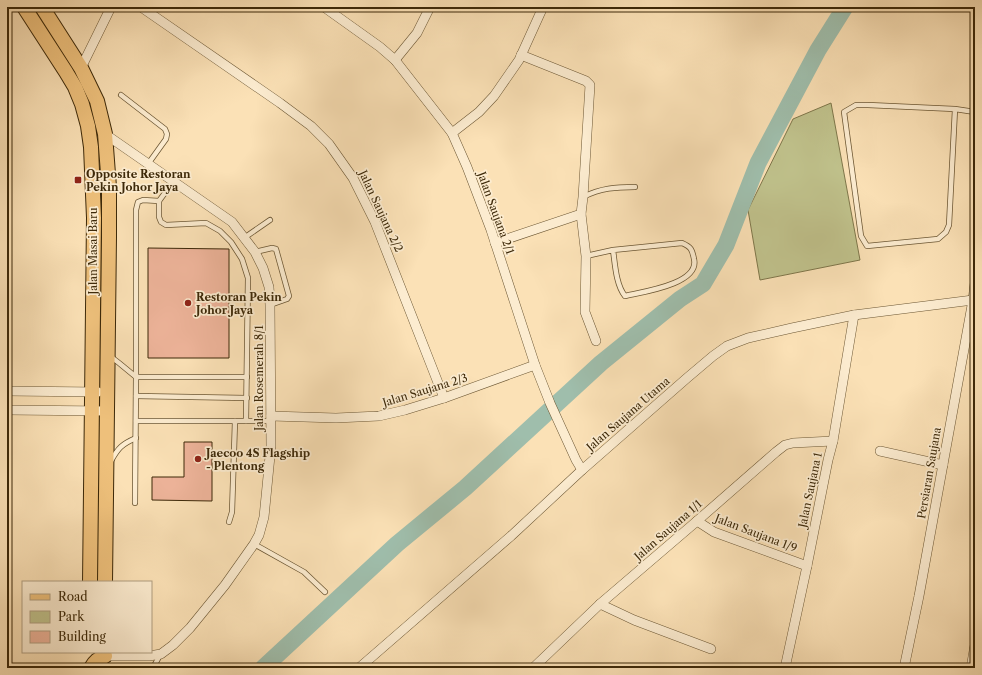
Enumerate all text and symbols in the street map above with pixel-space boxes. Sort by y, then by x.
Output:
street label: Jalan Saujana 2/2 [355,166,406,254]
place label: Opposite Restoran Pekin Johor Jaya [86,167,191,194]
street label: Jalan Saujana 2/1 [474,168,518,257]
marker: Opposite Restoran Pekin Johor Jaya [73,175,83,185]
street label: Jalan Masai Baru [86,207,100,297]
place label: Restoran Pekin Johor Jaya [194,290,282,317]
marker: Restoran Pekin Johor Jaya [183,298,193,308]
street label: Jalan Rosemerah 8/1 [252,325,266,433]
street label: Jalan Saujana 2/3 [379,370,469,410]
street label: Jalan Saujana Utama [582,374,673,455]
street label: Persiaran Saujana [914,426,944,520]
place label: Jaecoo 4S Flagship - Plentong [204,446,310,473]
street label: Jalan Saujana 1 [795,451,825,531]
marker: Jaecoo 4S Flagship - Plentong [193,454,203,464]
street label: Jalan Saujana 1/1 [630,497,705,565]
street label: Jalan Saujana 1/9 [711,510,799,555]
legend [22,581,152,653]
text: Road [58,589,88,604]
text: Park [58,609,85,624]
text: Building [58,629,106,644]

